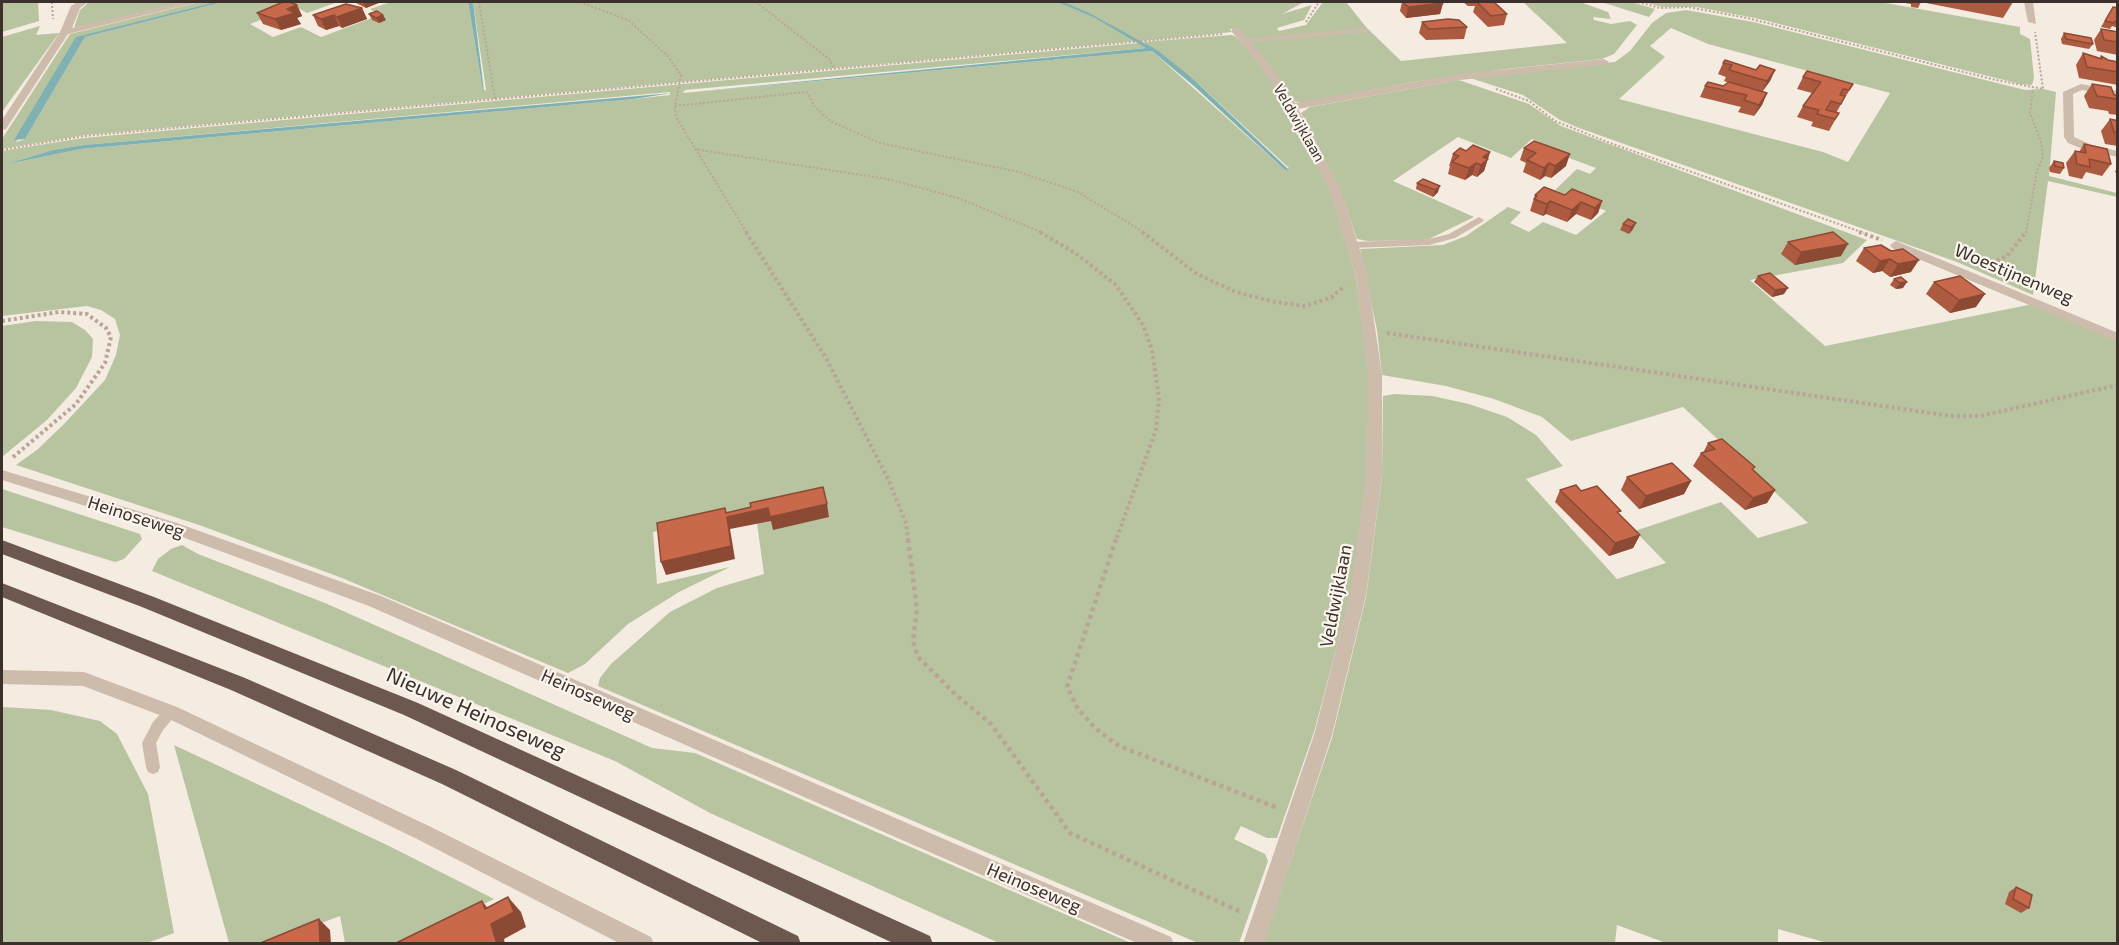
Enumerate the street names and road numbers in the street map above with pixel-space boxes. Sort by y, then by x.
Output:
street label: Veldwijklaan [1270,81,1328,165]
street label: Woestijnenweg [1951,239,2077,309]
street label: Heinoseweg [85,491,187,543]
street label: Veldwijklaan [1315,543,1357,649]
street label: Nieuwe Heinoseweg [383,662,569,764]
street label: Heinoseweg [538,665,638,725]
street label: Heinoseweg [984,858,1084,918]

